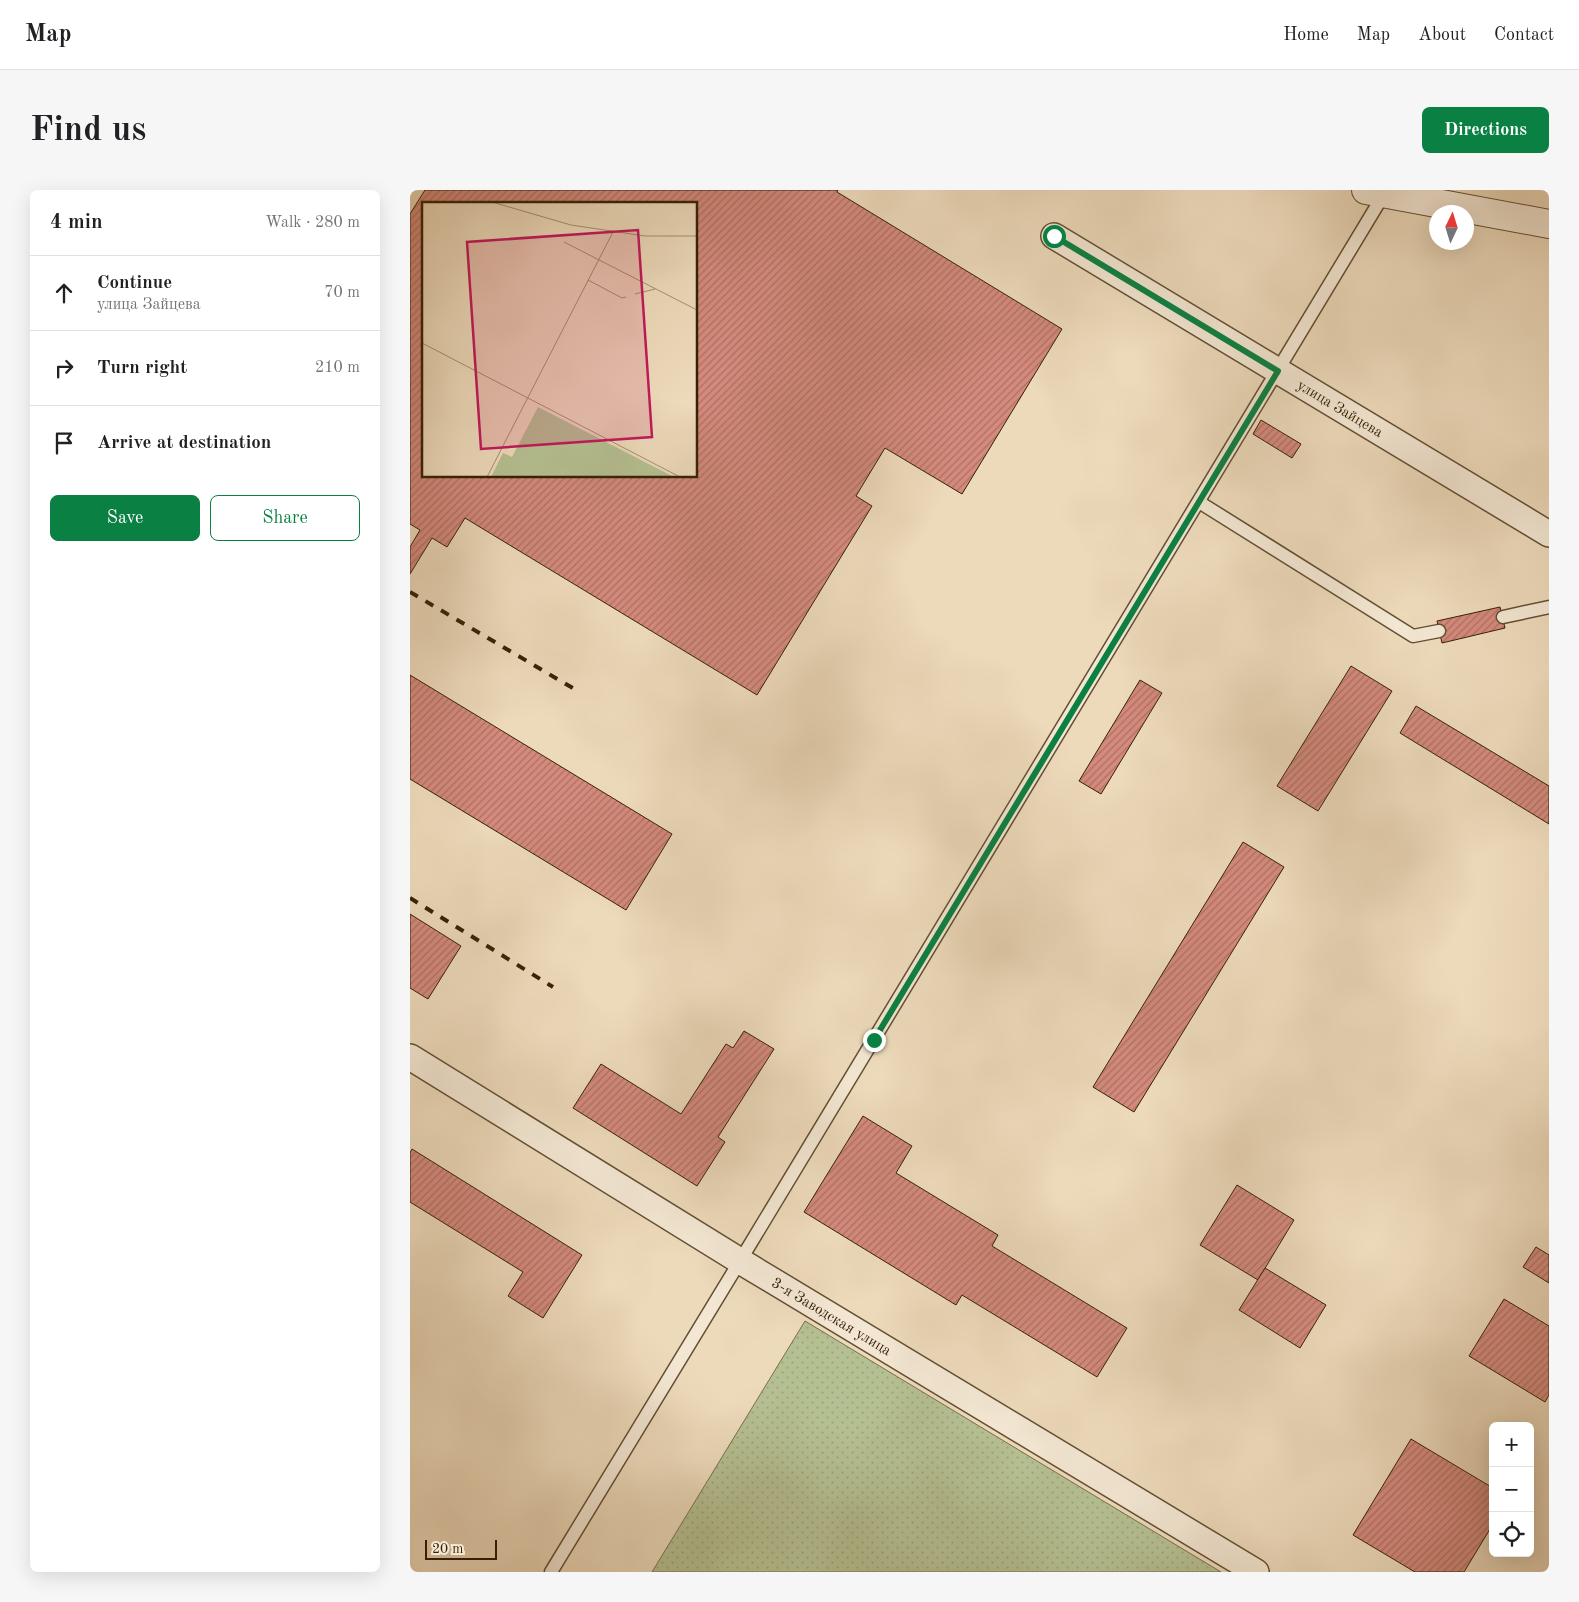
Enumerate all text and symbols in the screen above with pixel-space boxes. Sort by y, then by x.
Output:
text: Map [25,23,72,47]
text: Home [1283,26,1329,44]
text: Map [1357,26,1390,44]
text: About [1418,26,1466,44]
text: Contact [1494,26,1554,44]
button: Directions [1422,107,1549,153]
text: Find us [30,113,146,148]
inset map [422,202,698,478]
north arrow [1429,205,1474,250]
text: 4 min [50,212,103,233]
text: Walk · 280 m [265,215,360,231]
route start [1043,225,1066,248]
text: Continue [97,274,172,293]
icon: ahead [50,279,78,307]
text: 70 m [324,285,360,301]
text: улица Зайцева [97,297,201,313]
icon: right [50,354,78,382]
text: Turn right [97,359,187,378]
text: 210 m [315,360,360,376]
street label: улица Зайцева [1294,378,1385,441]
icon: arrive [50,429,78,457]
text: Arrive at destination [97,434,271,453]
button: Save [50,495,200,541]
button: Share [210,495,360,541]
route end [863,1029,886,1052]
street label: 3-я Заводская улица [769,1276,894,1360]
map controls [1489,1422,1534,1557]
button: + [1489,1422,1534,1467]
button: − [1489,1467,1534,1512]
button: locate [1489,1512,1534,1557]
scale bar [425,1537,498,1560]
text: 20 m [432,1542,463,1556]

